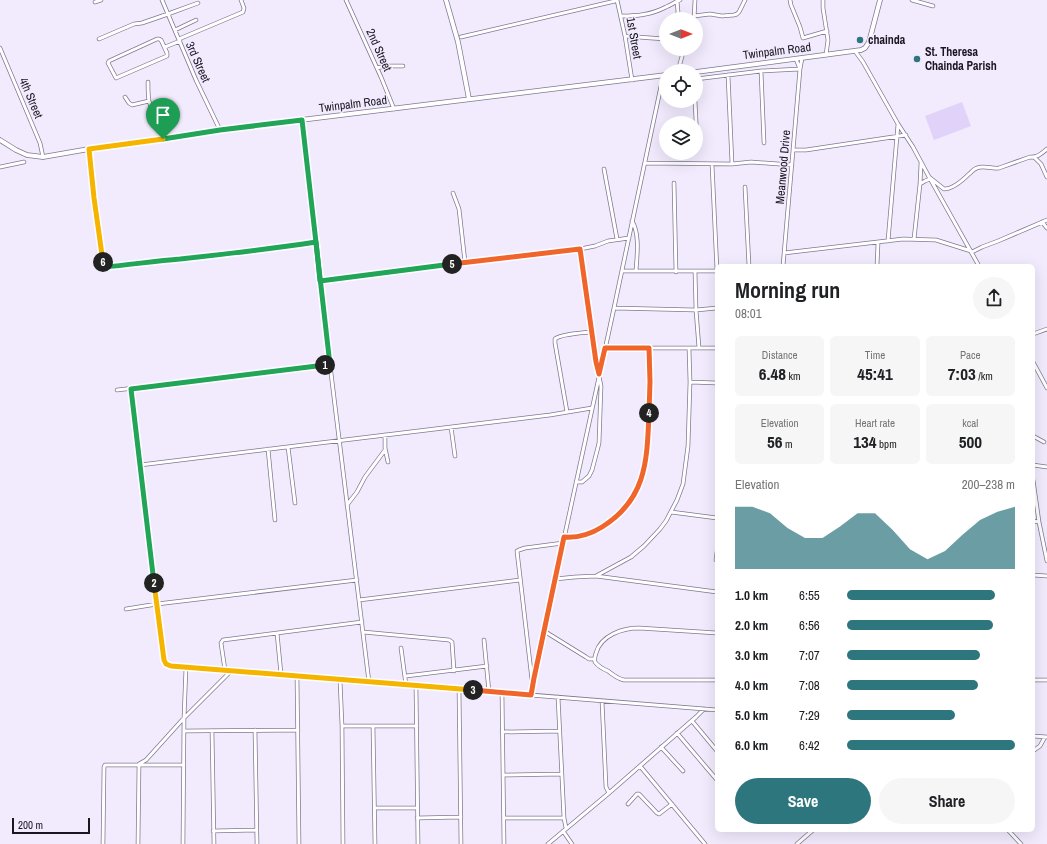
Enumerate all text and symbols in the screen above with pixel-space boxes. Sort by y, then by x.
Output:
north arrow [659,12,703,56]
map controls [659,12,703,160]
street label: 1st Street [622,16,646,60]
street label: 2nd Street [362,26,396,74]
place label: chainda [868,32,906,48]
marker: chainda [855,35,865,45]
street label: 3rd Street [182,39,214,85]
street label: Twinpalm Road [742,39,812,63]
place label: St. Theresa Chainda Parish [925,44,997,74]
marker: St. Theresa Chainda Parish [912,54,922,64]
button: locate [659,64,703,108]
street label: 4th Street [15,75,47,121]
street label: Twinpalm Road [318,92,388,116]
pin [146,98,180,139]
icon: arrive [152,104,174,126]
button: layers [659,116,703,160]
street label: Meanwood Drive [772,129,794,205]
pin: 6 [93,252,113,272]
pin: 5 [442,254,462,274]
text: 6 [100,255,106,269]
text: 5 [449,257,455,271]
text: Morning run [735,275,840,305]
button: share [973,277,1015,319]
text: 08:01 [735,305,762,322]
text: Distance [762,348,797,362]
text: Time [865,348,885,362]
text: Pace [960,348,981,362]
pin: 1 [315,355,335,375]
text: 1 [322,358,328,372]
text: 6.48 [759,362,786,385]
text: 45:41 [857,362,893,385]
text: 7:03 [948,362,976,385]
text: km [786,369,801,383]
text: /km [976,369,993,383]
pin: 4 [639,403,659,423]
text: 4 [646,406,652,420]
text: Elevation [761,416,798,430]
text: Heart rate [855,416,895,430]
text: kcal [962,416,978,430]
text: 56 [767,430,782,453]
text: 134 [853,430,877,453]
text: 500 [959,430,982,453]
text: m [782,437,792,451]
text: bpm [877,437,897,451]
text: Elevation [735,476,779,493]
text: 200–238 m [962,476,1015,493]
pin: 2 [144,573,164,593]
text: 2 [151,576,157,590]
text: 1.0 km [735,587,768,604]
text: 6:55 [799,587,820,604]
text: 2.0 km [735,617,768,634]
text: 6:56 [799,617,820,634]
text: 3.0 km [735,647,768,664]
text: 7:07 [799,647,820,664]
text: 4.0 km [735,677,768,694]
text: 7:08 [799,677,820,694]
pin: 3 [463,680,483,700]
text: 3 [470,683,476,697]
text: 5.0 km [735,707,768,724]
text: 7:29 [799,707,820,724]
text: 6.0 km [735,737,768,754]
text: 6:42 [799,737,820,754]
button: Save [735,778,871,824]
button: Share [879,778,1015,824]
scale bar [12,816,90,835]
text: 200 m [18,818,43,832]

